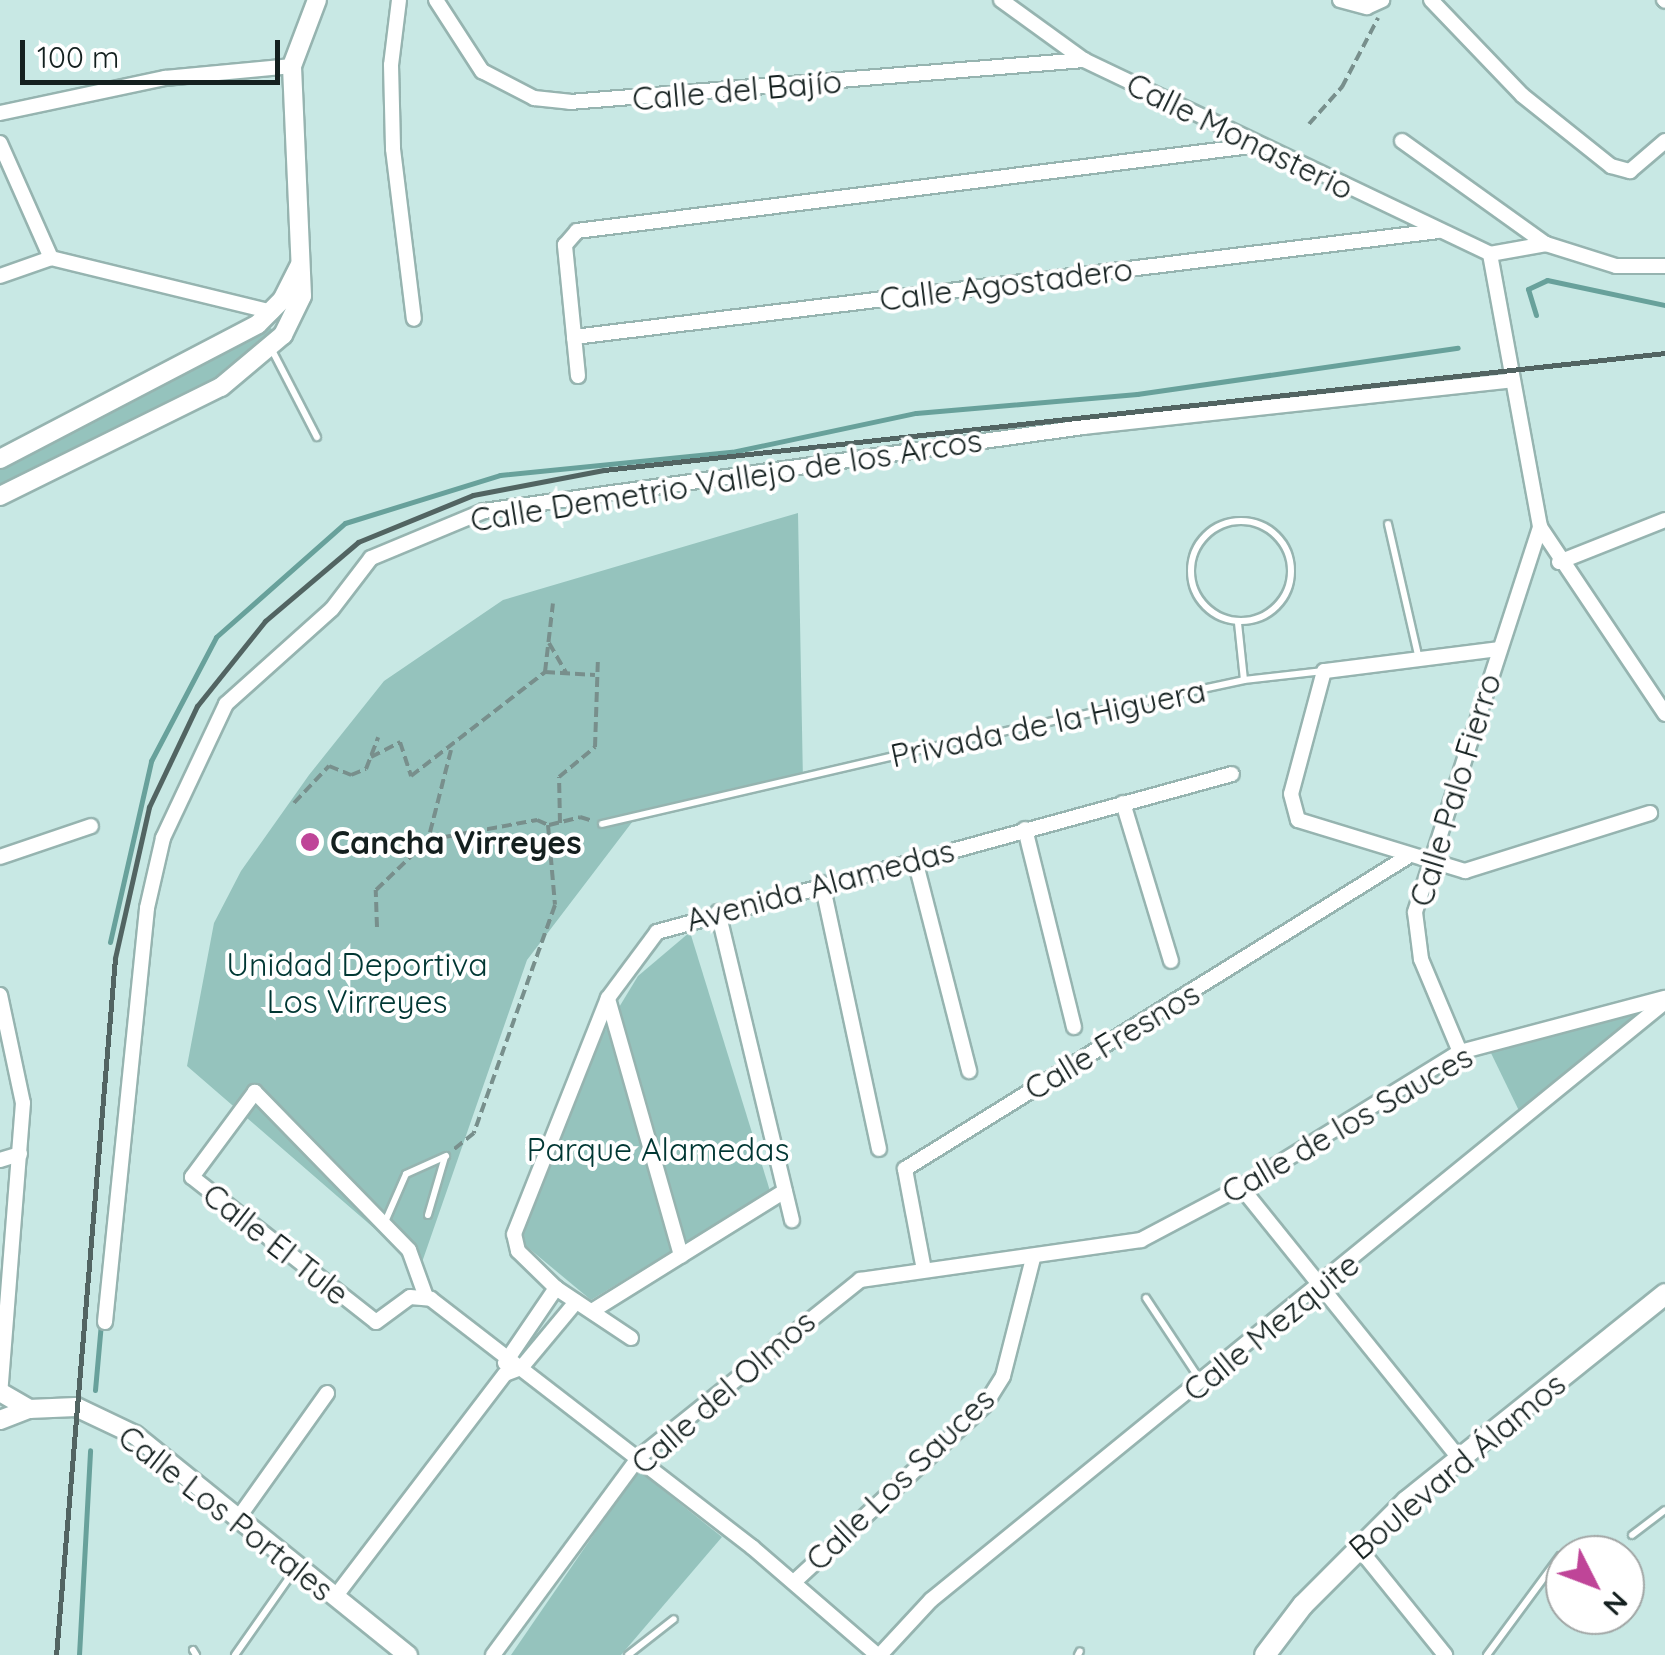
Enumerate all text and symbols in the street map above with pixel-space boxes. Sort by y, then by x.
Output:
scale bar [25,20,285,82]
text: 100 m [37,38,119,76]
street label: Calle del Bajío [631,62,843,118]
street label: Calle Monasterio [1120,65,1360,207]
street label: Calle Agostadero [877,249,1135,319]
street label: Calle Demetrio Vallejo de los Arcos [468,421,984,539]
street label: Calle Palo Fierro [1401,669,1509,911]
street label: Privada de la Higuera [887,671,1209,775]
place label: Cancha Virreyes [330,823,582,861]
marker: Cancha Virreyes [299,831,321,853]
street label: Avenida Alamedas [682,831,958,939]
park label: Unidad Deportiva Los Virreyes [226,946,488,1021]
street label: Calle Fresnos [1018,974,1206,1108]
street label: Calle de los Sauces [1215,1037,1479,1211]
park label: Parque Alamedas [527,1130,789,1168]
street label: Calle El Tule [195,1175,357,1313]
street label: Calle Mezquite [1176,1245,1366,1409]
street label: Calle del Olmos [623,1302,823,1482]
street label: Boulevard Álamos [1341,1364,1573,1568]
street label: Calle Los Sauces [798,1380,1002,1578]
street label: Calle Los Portales [111,1417,341,1609]
north arrow [1545,1535,1645,1635]
text: N [1596,1585,1636,1623]

